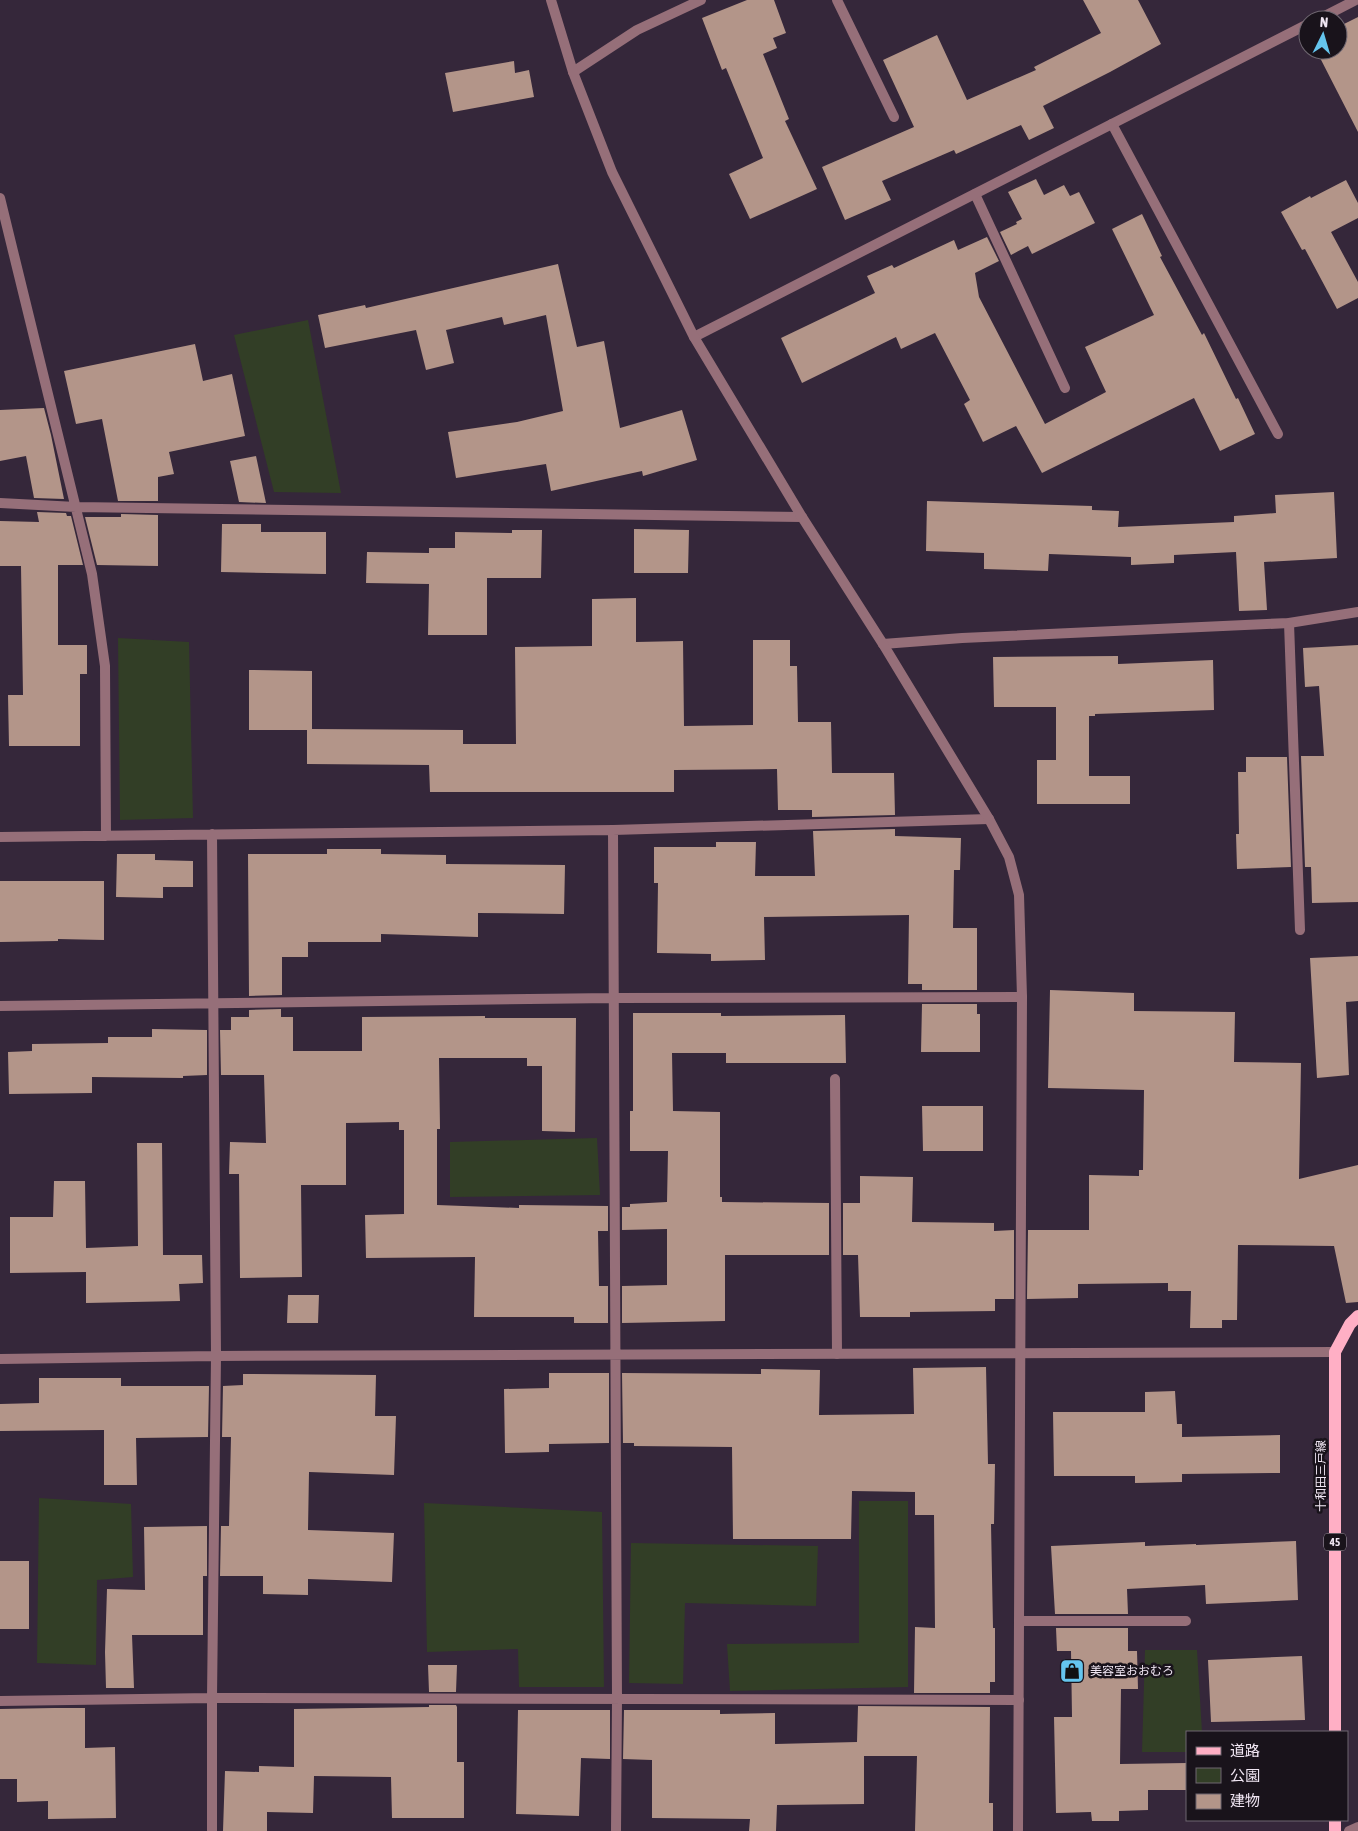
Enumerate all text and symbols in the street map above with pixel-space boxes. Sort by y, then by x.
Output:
north arrow [1298,10,1348,60]
text: N [1319,14,1329,30]
street label: 十和田三戸線 [1314,1440,1328,1512]
road number: 45 [1324,1534,1346,1550]
shop icon: 美容室おおむろ [1059,1658,1085,1684]
place label: 美容室おおむろ [1090,1664,1174,1678]
legend [1186,1731,1348,1821]
text: 道路 [1230,1742,1260,1759]
text: 公園 [1230,1767,1260,1784]
text: 建物 [1230,1792,1260,1809]

